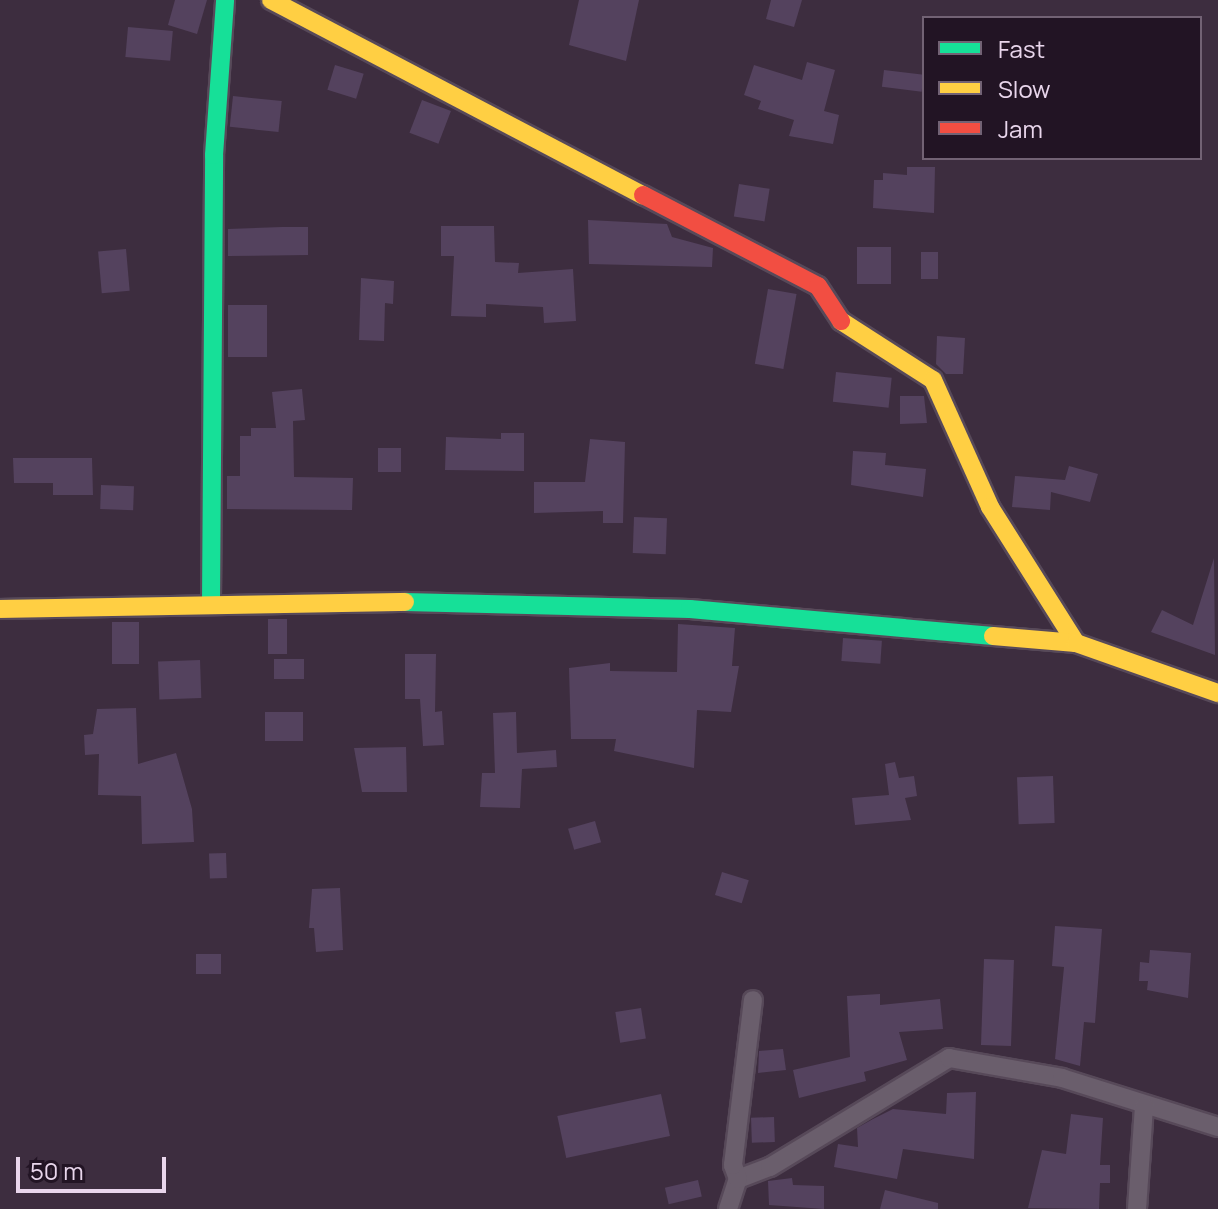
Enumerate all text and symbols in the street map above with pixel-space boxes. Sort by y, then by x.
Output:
legend [922,16,1202,160]
text: Fast [998,32,1045,65]
text: Slow [998,72,1051,105]
text: Jam [998,112,1043,145]
scale bar [20,1141,170,1191]
text: 50 m [30,1154,84,1187]

